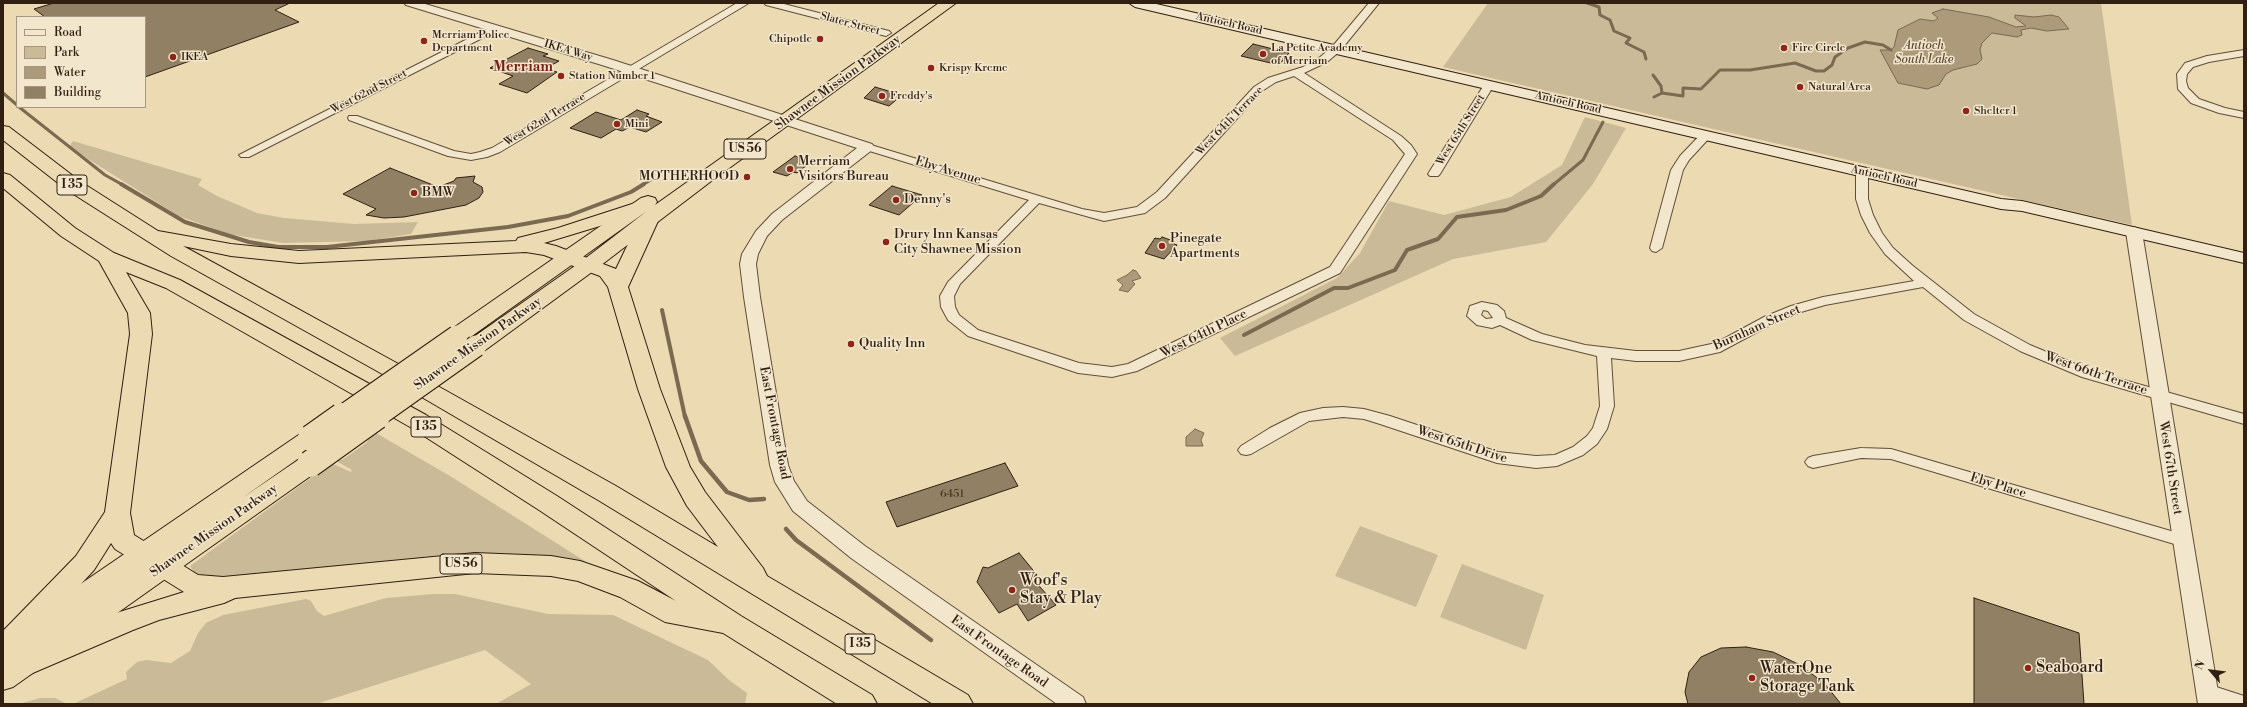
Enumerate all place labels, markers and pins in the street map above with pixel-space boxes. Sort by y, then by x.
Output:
place label: Merriam Police Department [432,28,509,54]
place label: Chipotle [769,32,812,46]
marker: Chipotle [815,34,825,44]
marker: Merriam Police Department [419,36,429,46]
place label: La Petite Academy of Merriam [1271,41,1363,67]
place label: Fire Circle [1792,41,1845,55]
marker: Fire Circle [1779,43,1789,53]
marker: La Petite Academy of Merriam [1258,49,1268,59]
place label: IKEA [181,50,208,64]
marker: IKEA [168,52,178,62]
place label: Krispy Kreme [939,61,1008,75]
marker: Krispy Kreme [926,63,936,73]
place label: Station Number 1 [569,69,655,83]
marker: Station Number 1 [556,71,566,81]
place label: Natural Area [1808,80,1871,94]
marker: Natural Area [1795,82,1805,92]
place label: Freddy's [890,89,933,103]
marker: Freddy's [877,91,887,101]
place label: Shelter 1 [1974,104,2017,118]
marker: Shelter 1 [1961,106,1971,116]
place label: Mini [625,117,649,131]
marker: Mini [612,119,622,129]
place label: Merriam Visitors Bureau [798,154,889,185]
marker: Merriam Visitors Bureau [785,164,795,174]
place label: MOTHERHOOD [639,169,739,185]
marker: MOTHERHOOD [742,172,752,182]
place label: BMW [422,185,454,201]
marker: BMW [409,188,419,198]
place label: Denny's [904,192,951,208]
marker: Denny's [891,195,901,205]
place label: Drury Inn Kansas City Shawnee Mission [894,227,1021,258]
place label: Pinegate Apartments [1170,231,1240,262]
marker: Drury Inn Kansas City Shawnee Mission [881,237,891,247]
marker: Pinegate Apartments [1157,241,1167,251]
place label: Quality Inn [859,336,925,352]
marker: Quality Inn [846,339,856,349]
place label: Woof's Stay & Play [1020,571,1102,609]
marker: Woof's Stay & Play [1007,585,1017,595]
place label: Seaboard [2036,658,2103,678]
place label: WaterOne Storage Tank [1760,659,1854,697]
marker: Seaboard [2023,663,2033,673]
marker: WaterOne Storage Tank [1747,673,1757,683]

